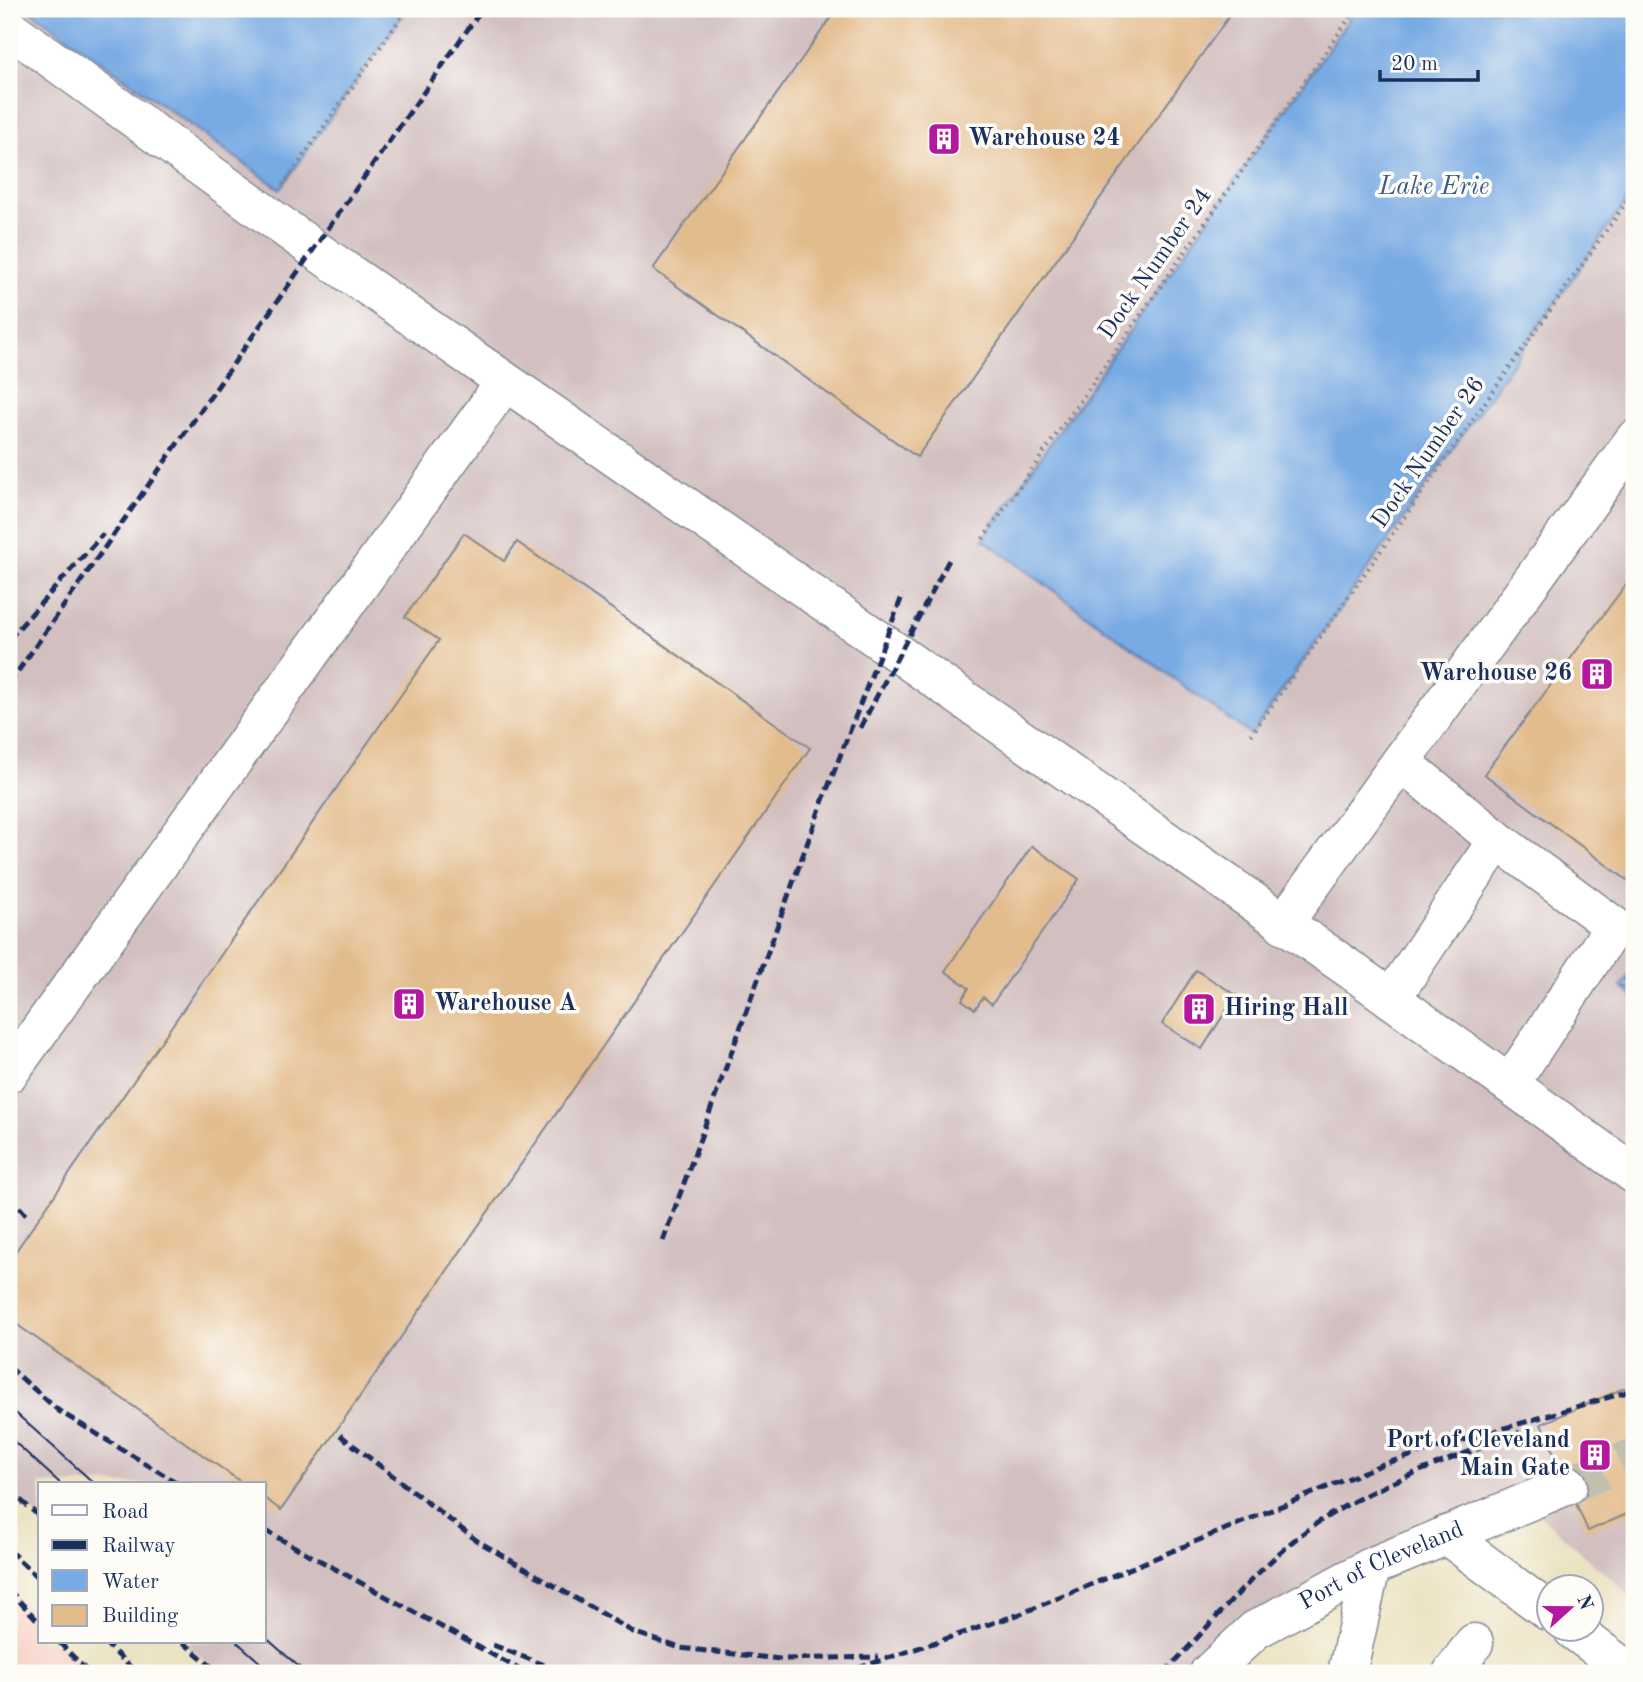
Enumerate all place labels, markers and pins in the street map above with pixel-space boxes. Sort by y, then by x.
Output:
building icon: Warehouse 24 [925,120,963,158]
place label: Warehouse 24 [968,127,1120,151]
building icon: Warehouse 26 [1578,655,1616,693]
place label: Warehouse 26 [1420,662,1572,686]
building icon: Warehouse A [390,985,428,1023]
building icon: Hiring Hall [1180,990,1218,1028]
place label: Warehouse A [434,992,577,1016]
place label: Hiring Hall [1224,997,1349,1021]
place label: Port of Cleveland Main Gate [1386,1429,1570,1481]
building icon: Port of Cleveland Main Gate [1576,1436,1614,1474]

